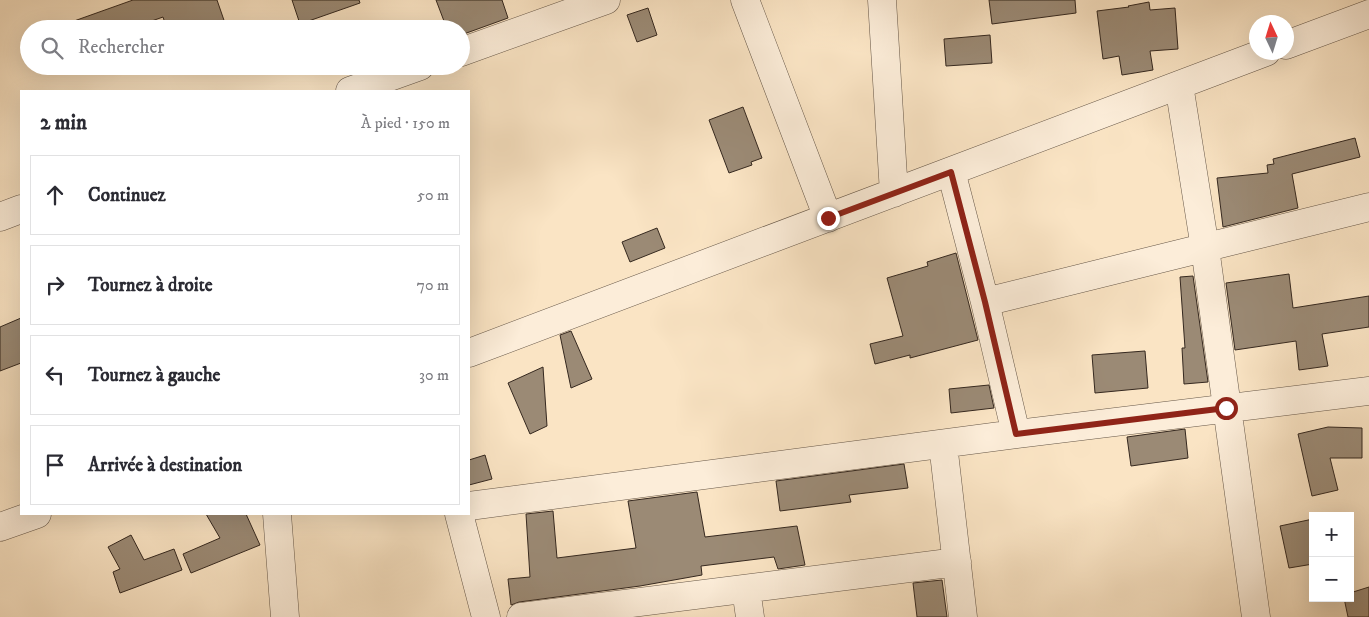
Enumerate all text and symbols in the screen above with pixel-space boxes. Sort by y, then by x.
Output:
north arrow [1249,15,1294,60]
search box [20,20,470,75]
icon: search [38,34,66,62]
text: Rechercher [78,36,164,59]
text: 2 min [40,110,87,136]
text: À pied · 150 m [361,113,450,133]
icon: ahead [41,181,69,209]
text: Continuez [88,184,166,207]
text: 50 m [417,185,449,205]
route end [817,207,840,230]
icon: right [41,271,69,299]
text: Tournez à droite [88,274,213,297]
text: 70 m [417,275,449,295]
icon: left [41,361,69,389]
text: Tournez à gauche [88,364,220,387]
text: 30 m [419,365,449,385]
route start [1215,397,1238,420]
icon: arrive [41,451,69,479]
text: Arrivée à destination [88,454,242,477]
map controls [1309,512,1354,602]
button: + [1309,512,1354,557]
button: − [1309,557,1354,602]

